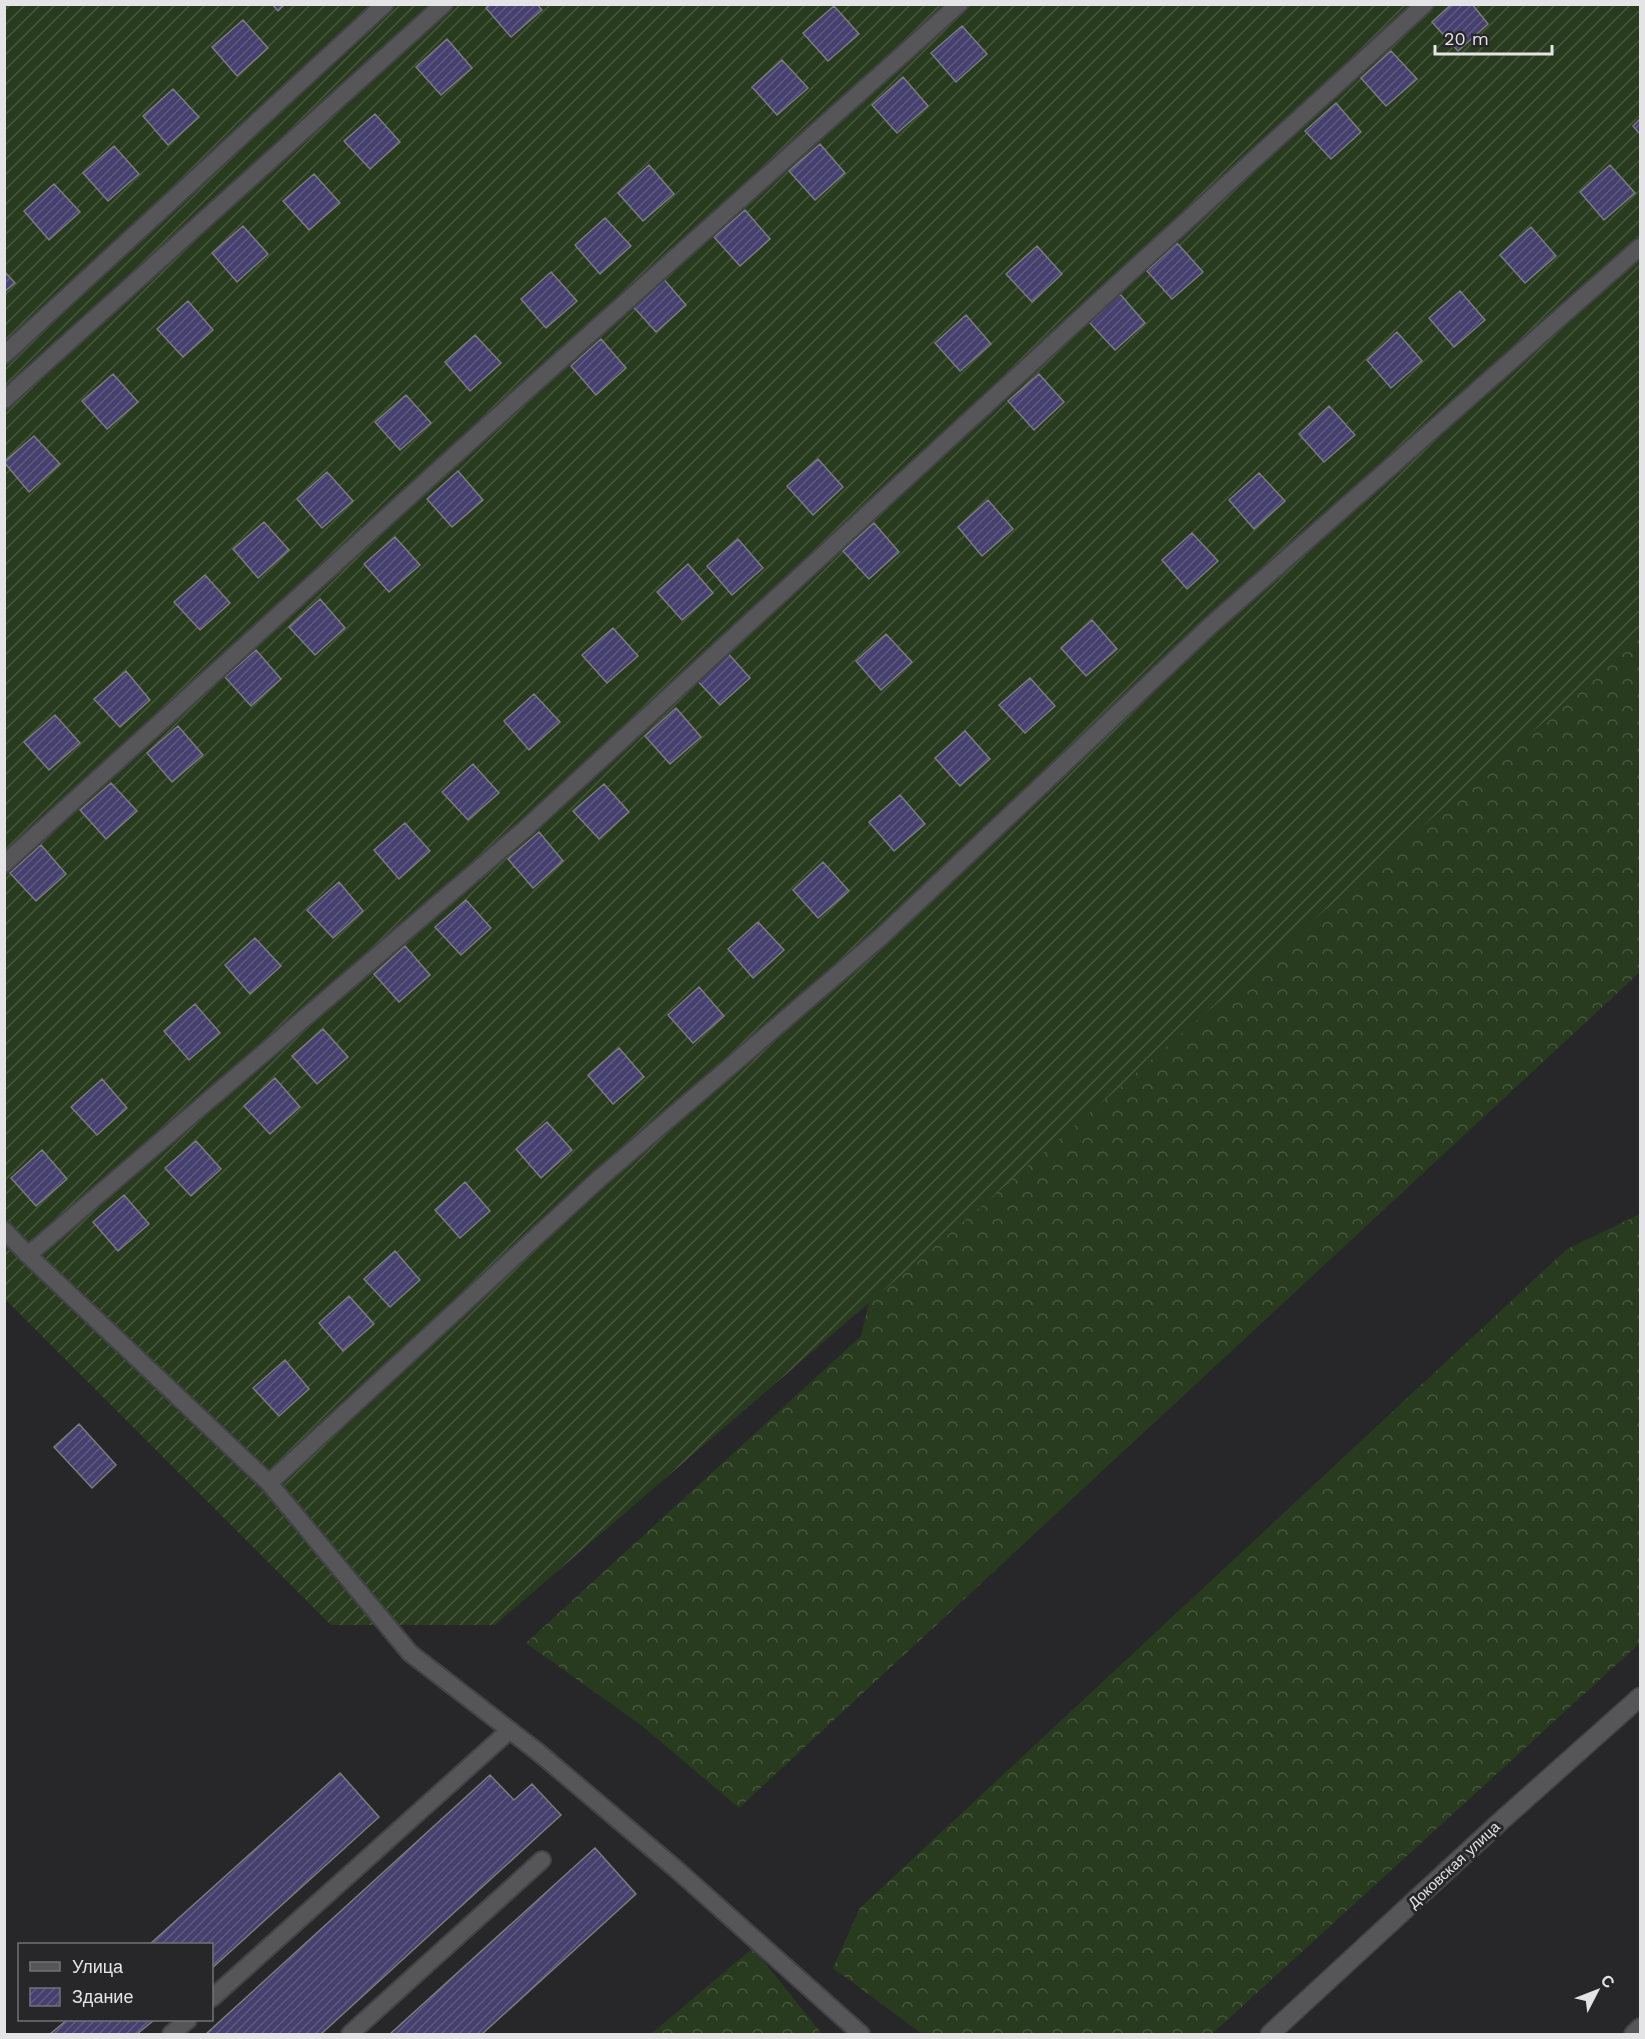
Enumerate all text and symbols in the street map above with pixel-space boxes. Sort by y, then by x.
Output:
scale bar [1435,18,1552,56]
text: 20 m [1444,28,1489,49]
street label: Доковская улица [1404,1817,1504,1912]
legend [18,1943,213,2021]
text: Улица [72,1956,124,1977]
north arrow [1567,1961,1627,2021]
text: С [1597,1971,1619,1992]
text: Здание [72,1986,133,2007]

